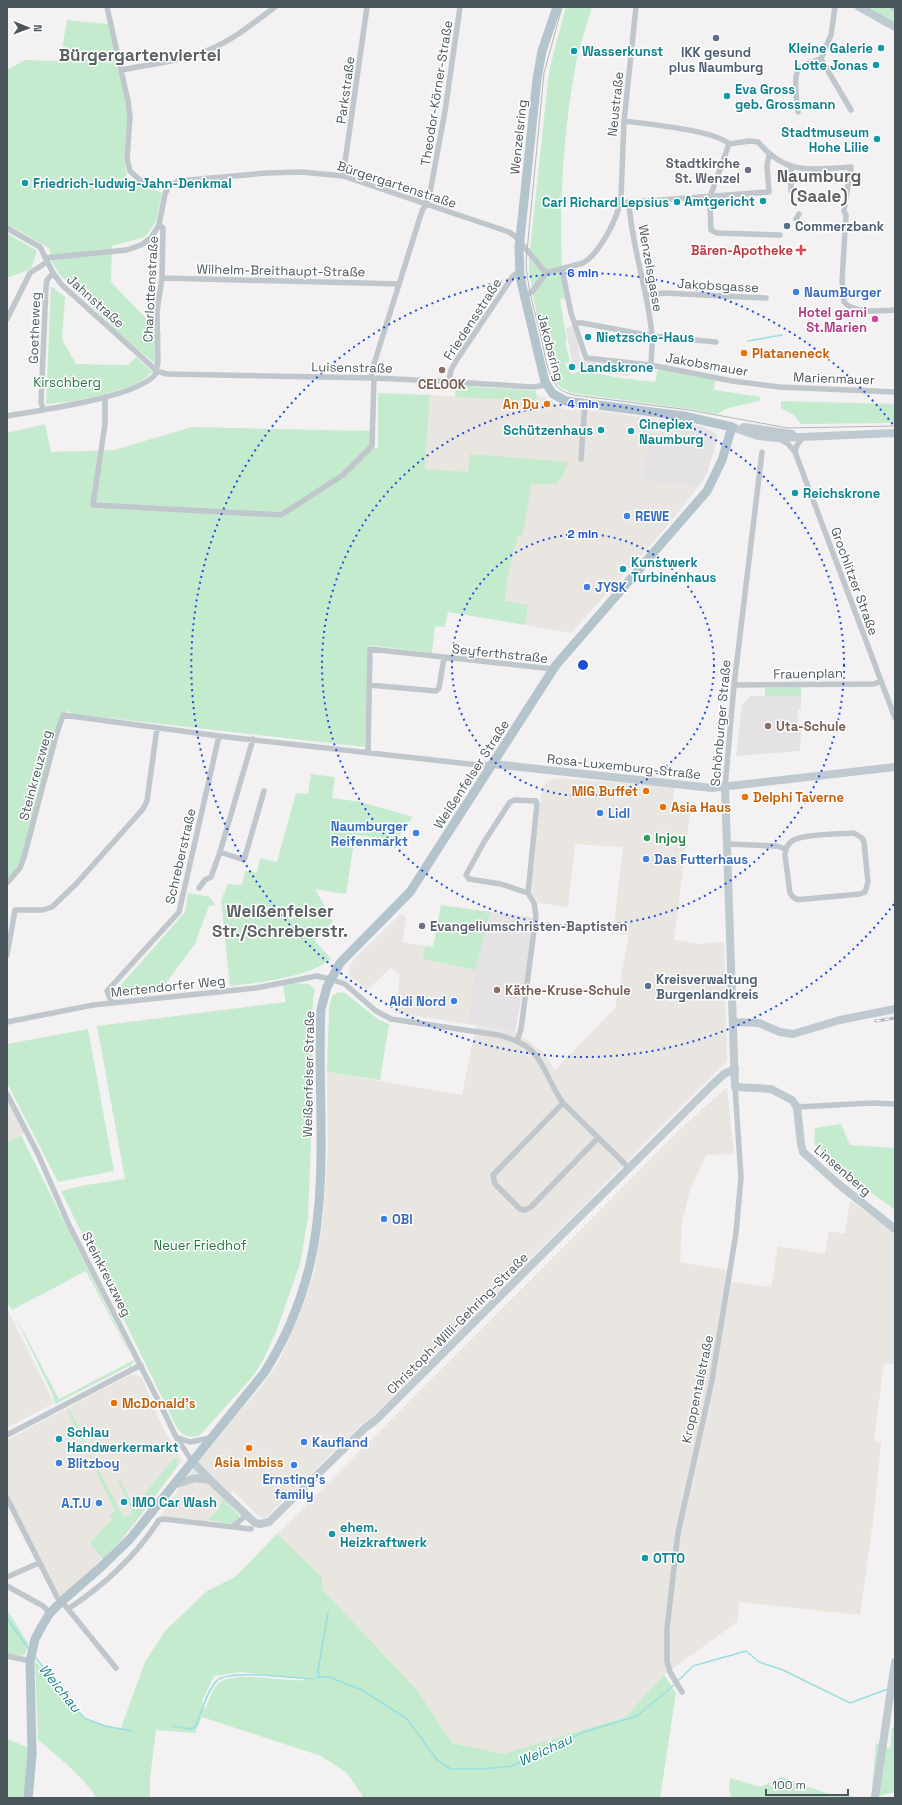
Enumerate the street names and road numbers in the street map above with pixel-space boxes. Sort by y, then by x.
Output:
street label: Theodor-Körner-Straße [417,19,456,167]
street label: Parkstraße [332,55,359,125]
street label: Neustraße [604,71,627,137]
street label: Wenzelsring [506,99,531,175]
street label: Bürgergartenstraße [335,157,459,212]
street label: Wenzelsgasse [634,223,667,313]
street label: Charlottenstraße [139,235,162,343]
street label: Wilhelm-Breithaupt-Straße [196,261,366,280]
street label: Jahnstraße [63,271,128,332]
street label: Friedensstraße [440,275,505,363]
street label: Jakobsgasse [677,275,759,296]
street label: Goetheweg [25,292,44,364]
street label: Jakobsring [533,312,568,383]
street label: Jakobsmauer [664,349,750,380]
street label: Luisenstraße [311,358,393,377]
street label: Marienmauer [793,369,875,388]
street label: Grochlitzer Straße [827,525,882,638]
street label: Seyferthstraße [451,640,549,667]
street label: Schönburger Straße [706,659,734,787]
street label: Frauenplan [773,664,843,683]
street label: Weißenfelser Straße [430,716,513,832]
street label: Steinkreuzweg [15,728,56,822]
street label: Rosa-Luxemburg-Straße [546,750,702,783]
street label: Schreberstraße [161,807,200,906]
street label: Mertendorfer Weg [110,972,226,1001]
street label: Weißenfelser Straße [299,1010,318,1138]
street label: Linsenberg [811,1141,875,1200]
street label: Steinkreuzweg [78,1229,135,1320]
street label: Christoph-Willi-Gehring-Straße [383,1249,532,1398]
street label: Kroppentalstraße [678,1333,717,1445]

